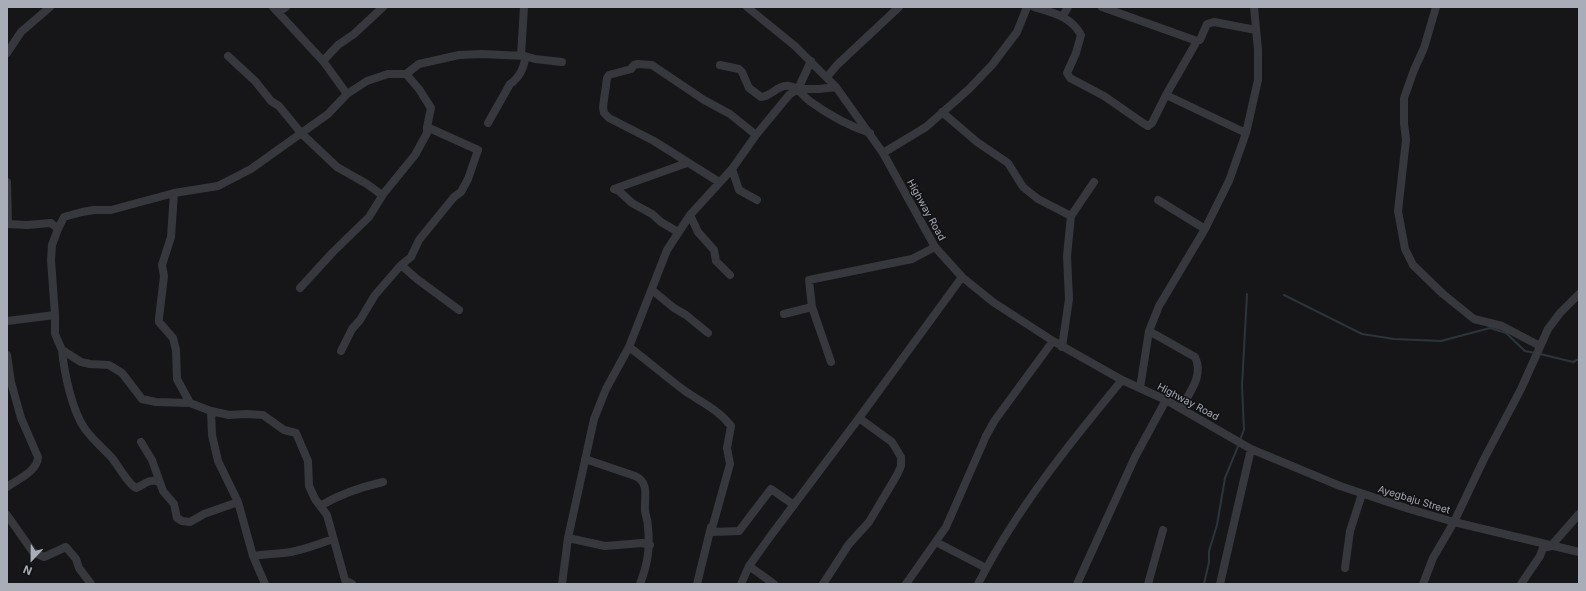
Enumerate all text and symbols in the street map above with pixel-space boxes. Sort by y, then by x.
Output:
street label: Highway Road [904,177,948,243]
street label: Highway Road [1155,381,1221,423]
street label: Ayegbaju Street [1376,483,1452,517]
north arrow [12,539,52,579]
text: N [21,562,34,578]

